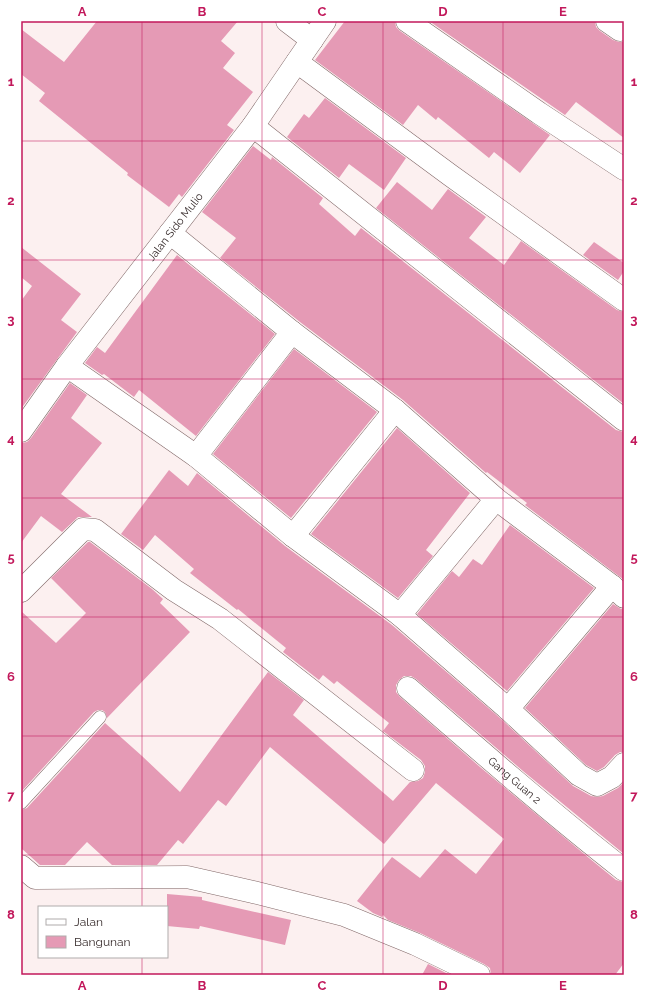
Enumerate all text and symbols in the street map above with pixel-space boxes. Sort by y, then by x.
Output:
text: A [78,4,87,19]
text: B [198,4,207,19]
text: C [318,4,327,19]
text: D [438,4,448,19]
text: E [559,4,567,19]
text: 1 [8,74,15,89]
text: 1 [631,74,638,89]
street label: Jalan Sido Mulio [145,190,206,264]
text: 2 [7,193,15,208]
text: 2 [630,193,638,208]
text: 3 [7,312,15,327]
text: 3 [630,312,638,327]
text: 4 [7,431,15,446]
text: 4 [630,431,638,446]
text: 5 [7,550,15,565]
text: 5 [630,550,638,565]
text: 6 [7,669,15,684]
text: 6 [630,669,638,684]
street label: Gang Guan 2 [485,754,544,807]
text: 7 [7,788,15,803]
text: 7 [630,788,638,803]
legend [38,906,168,958]
text: 8 [7,907,15,922]
text: 8 [630,907,638,922]
text: Jalan [74,915,103,929]
text: Bangunan [74,935,131,949]
text: A [78,978,87,993]
text: B [198,978,207,993]
text: C [318,978,327,993]
text: D [438,978,448,993]
text: E [559,978,567,993]

